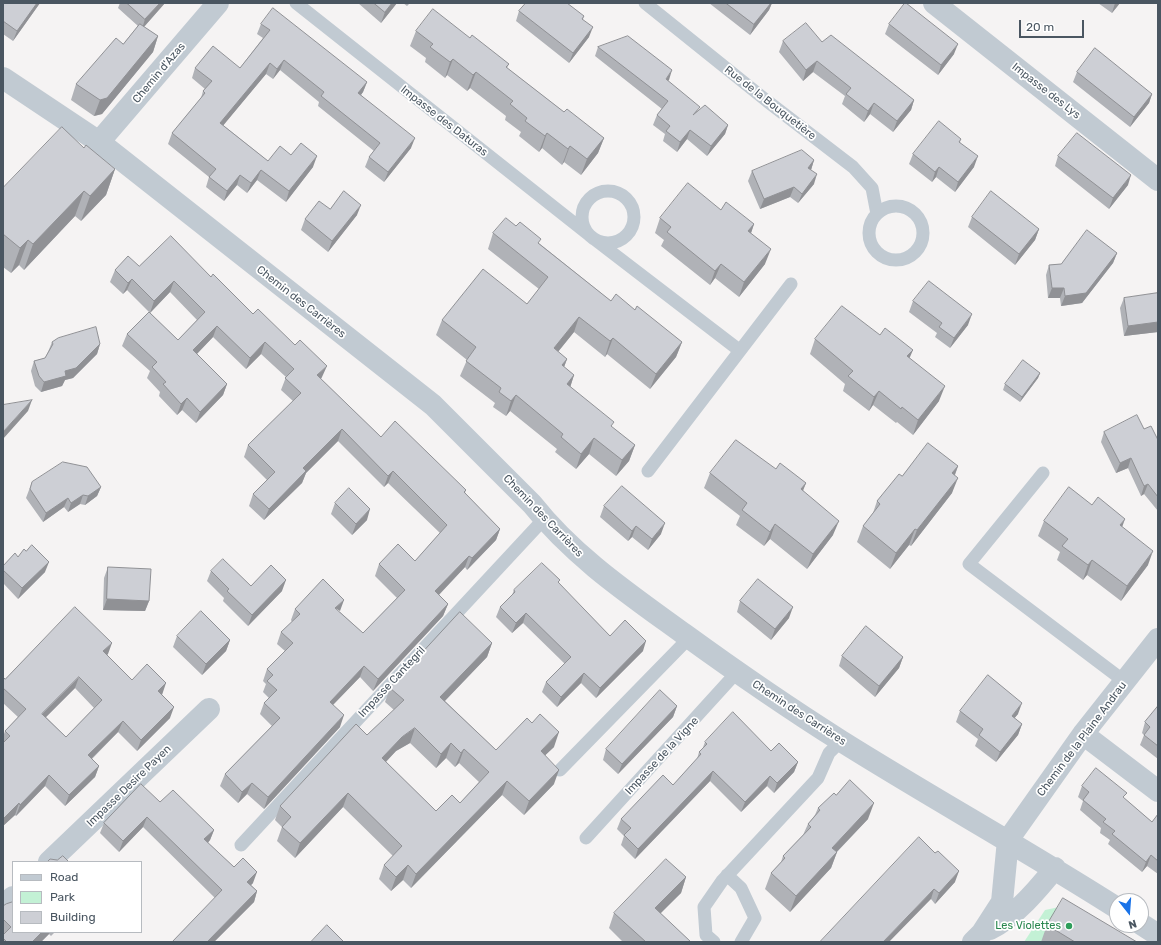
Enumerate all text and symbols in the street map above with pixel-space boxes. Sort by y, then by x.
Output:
scale bar [1021,12,1086,38]
text: 20 m [1026,20,1054,34]
street label: Chemin d'Azas [130,40,188,106]
street label: Impasse des Lys [1009,60,1083,122]
street label: Rue de la Bouquetière [722,63,818,143]
street label: Impasse des Daturas [398,83,490,159]
street label: Chemin des Carrières [254,263,348,341]
street label: Chemin des Carrières [500,472,586,560]
street label: Impasse Cantegril [356,644,428,720]
street label: Chemin des Carrières [750,678,848,748]
street label: Chemin de la Plaine Andrau [1035,679,1129,799]
street label: Impasse de la Vigne [623,714,701,798]
street label: Impasse Desire Payen [84,742,174,830]
legend [12,861,142,933]
text: Road [50,870,78,884]
text: Park [50,890,75,904]
north arrow [1109,893,1149,933]
text: Building [50,910,96,924]
text: N [1127,917,1138,931]
place label: Les Violettes [995,919,1061,933]
marker: Les Violettes [1064,921,1074,931]

